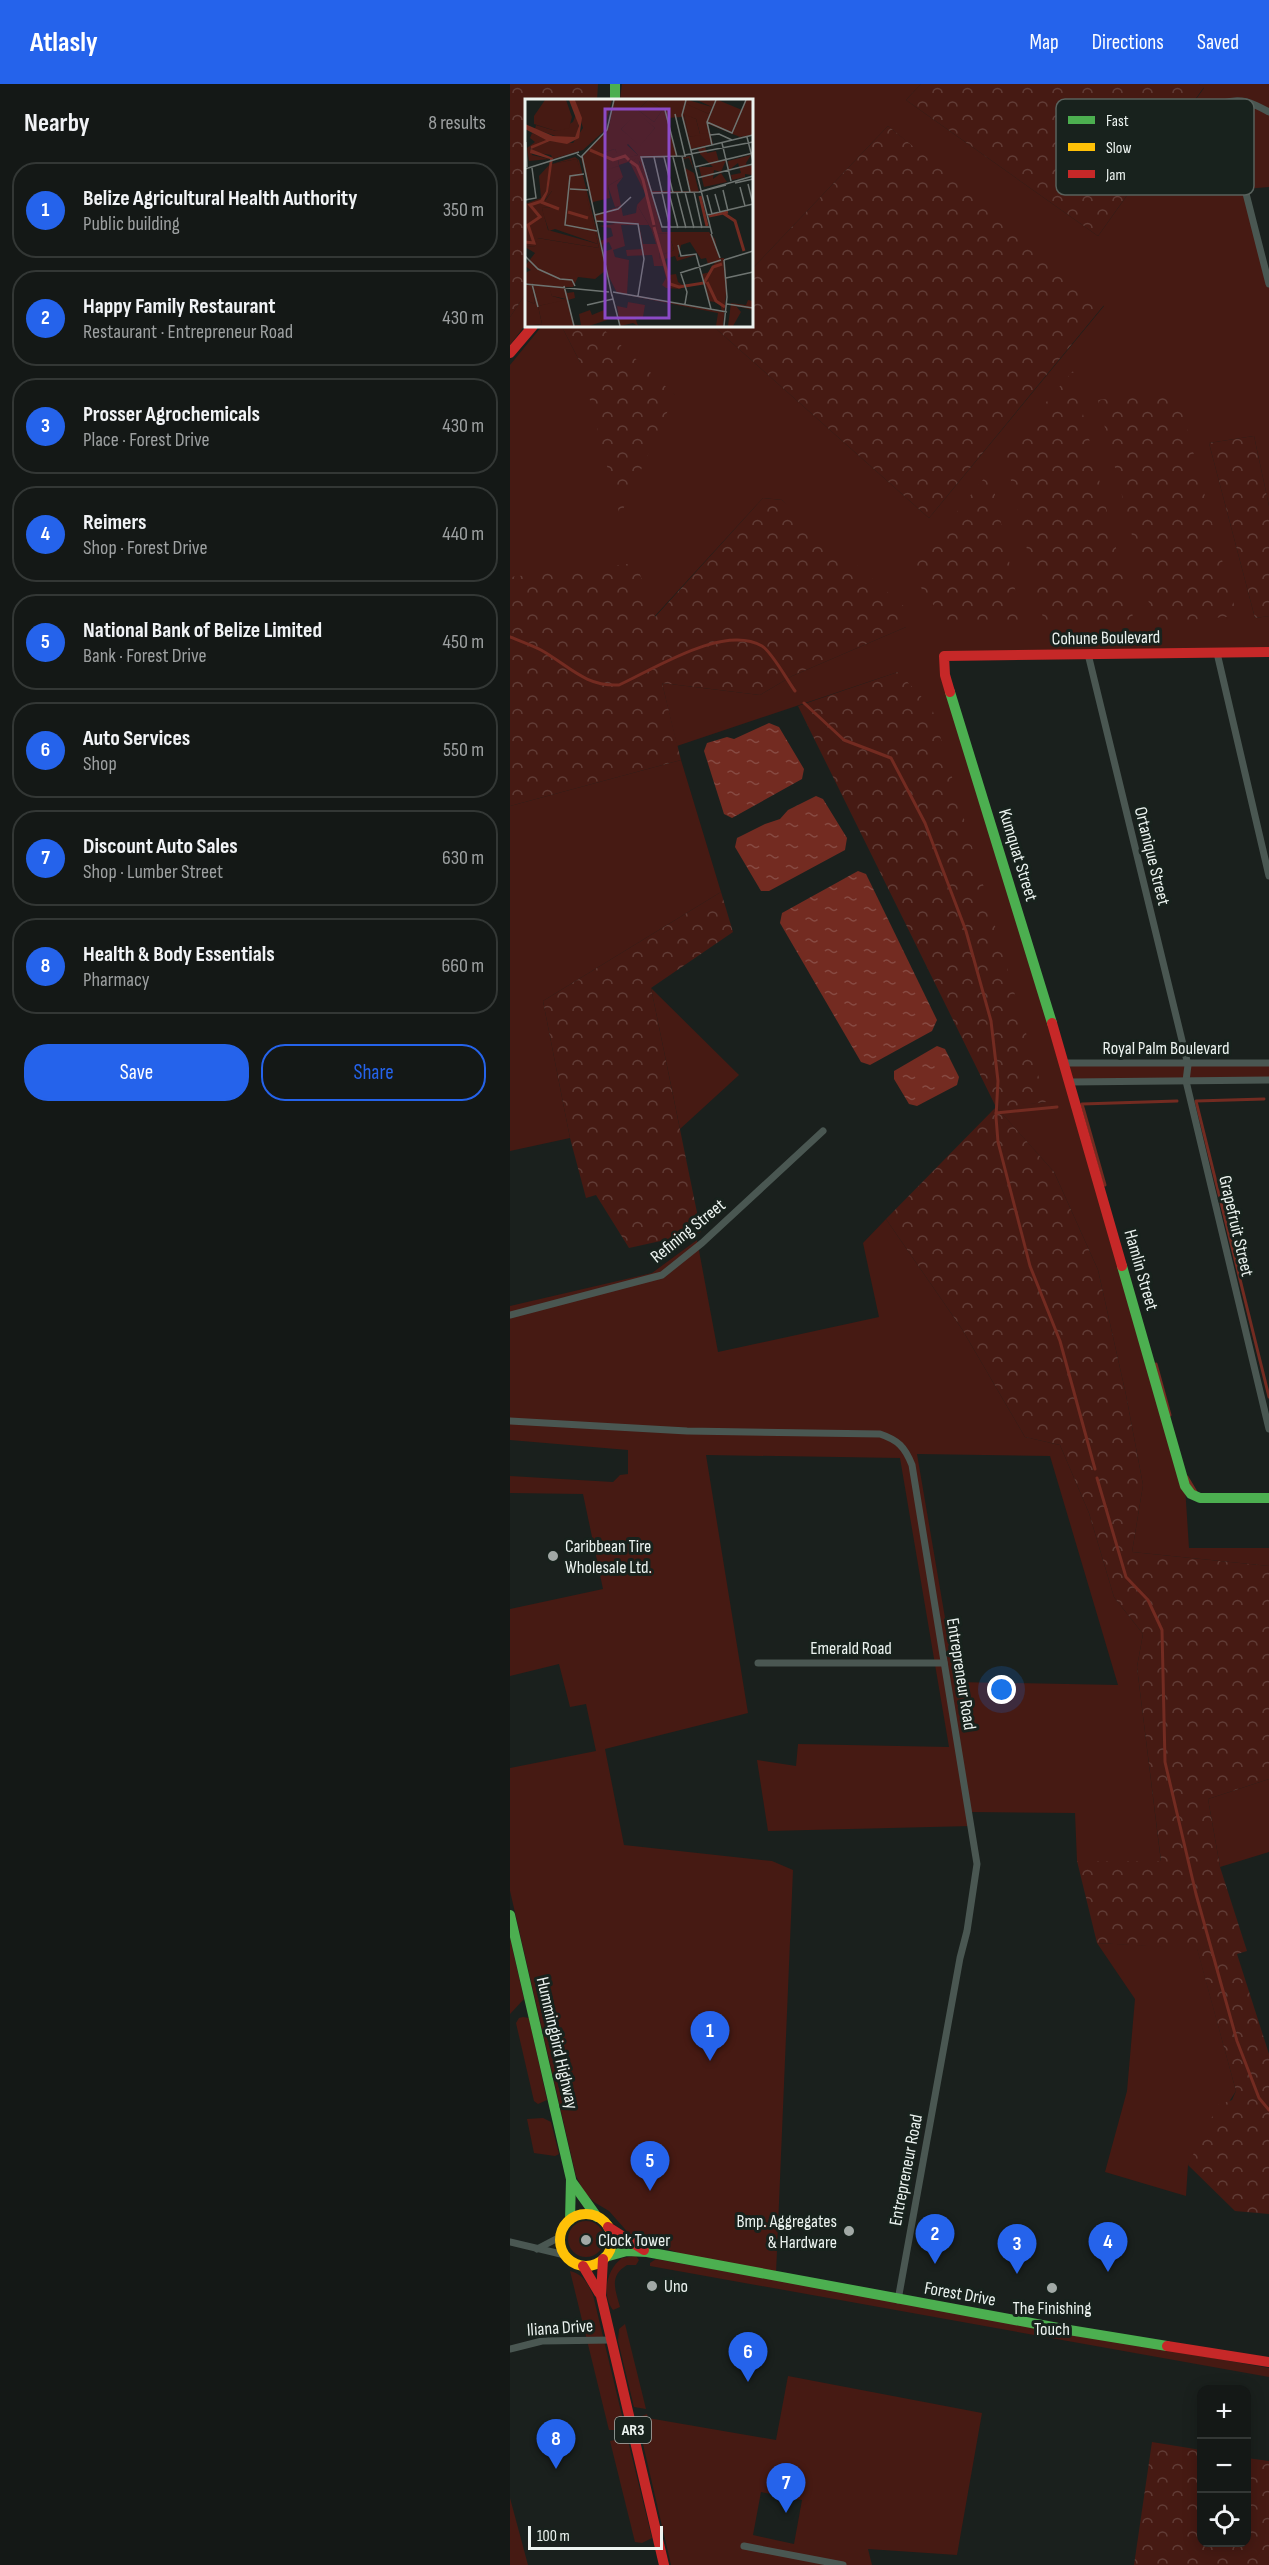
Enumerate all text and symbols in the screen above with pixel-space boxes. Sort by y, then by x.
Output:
text: Atlasly [30,26,98,59]
text: Map [1029,30,1059,55]
text: Directions [1092,30,1164,55]
text: Saved [1197,30,1239,55]
inset map [525,99,753,327]
legend [1056,99,1254,195]
text: Nearby [24,108,90,139]
text: 8 results [428,111,486,135]
text: Fast [1106,112,1129,131]
text: Slow [1106,139,1131,158]
text: Jam [1105,166,1126,185]
text: Belize Agricultural Health Authority [83,185,357,212]
text: 1 [42,198,49,222]
text: 350 m [443,198,484,222]
text: Public building [83,212,180,236]
text: Happy Family Restaurant [83,293,276,320]
text: 2 [41,306,50,330]
text: 430 m [442,306,484,330]
text: Restaurant · Entrepreneur Road [83,320,293,344]
text: Prosser Agrochemicals [83,401,260,428]
text: 3 [41,414,50,438]
text: 430 m [442,414,484,438]
text: Place · Forest Drive [83,428,210,452]
text: Reimers [83,509,146,536]
text: 4 [41,522,50,546]
text: 440 m [442,522,484,546]
text: Shop · Forest Drive [83,536,207,560]
text: National Bank of Belize Limited [83,617,322,644]
street label: Cohune Boulevard [1052,627,1160,649]
text: 5 [41,630,50,654]
text: 450 m [443,630,484,654]
text: Bank · Forest Drive [83,644,207,668]
text: Auto Services [83,725,190,752]
text: 6 [41,738,50,762]
text: 550 m [443,738,484,762]
text: Shop [83,752,117,776]
street label: Ortanique Street [1130,805,1174,908]
street label: Kumquat Street [994,806,1042,904]
text: Discount Auto Sales [83,833,238,860]
text: 7 [41,846,50,870]
text: 630 m [442,846,484,870]
text: Shop · Lumber Street [83,860,223,884]
text: Health & Body Essentials [83,941,275,968]
text: 8 [41,954,50,978]
text: 660 m [442,954,484,978]
text: Pharmacy [83,968,150,992]
street label: Royal Palm Boulevard [1103,1038,1229,1059]
button: Save [24,1044,249,1101]
button: Share [261,1044,486,1101]
street label: Grapefruit Street [1214,1173,1258,1279]
street label: Refining Street [646,1194,730,1267]
street label: Hamlin Street [1119,1227,1163,1313]
place label: Caribbean Tire Wholesale Ltd. [565,1536,652,1578]
marker: Caribbean Tire Wholesale Ltd. [546,1549,560,1563]
street label: Entrepreneur Road [942,1617,980,1731]
street label: Emerald Road [810,1638,892,1659]
your location [987,1675,1016,1704]
street label: Hummingbird Highway [532,1975,582,2111]
pin: 1 [690,2012,730,2061]
street label: Entrepreneur Road [885,2113,927,2227]
pin: 5 [630,2142,670,2191]
place label: Bmp. Aggregates & Hardware [737,2211,837,2253]
pin: 2 [916,2214,954,2264]
pin: 4 [1088,2222,1128,2272]
marker: Bmp. Aggregates & Hardware [842,2224,856,2238]
pin: 3 [998,2224,1036,2274]
place label: Clock Tower [598,2230,670,2251]
marker: Clock Tower [579,2233,593,2247]
place label: Uno [664,2276,688,2297]
street label: Forest Drive [923,2277,997,2311]
marker: Uno [645,2279,659,2293]
marker: The Finishing Touch [1045,2281,1059,2295]
place label: The Finishing Touch [1013,2298,1091,2340]
street label: Iliana Drive [526,2315,594,2341]
pin: 6 [728,2332,768,2382]
map controls [1197,2385,1251,2547]
button: + [1197,2385,1251,2439]
road number: AR3 [615,2417,651,2443]
pin: 8 [536,2420,576,2469]
button: − [1197,2439,1251,2493]
pin: 7 [766,2464,806,2513]
button: locate [1197,2493,1251,2547]
scale bar [528,2523,663,2550]
text: 100 m [537,2527,570,2546]

